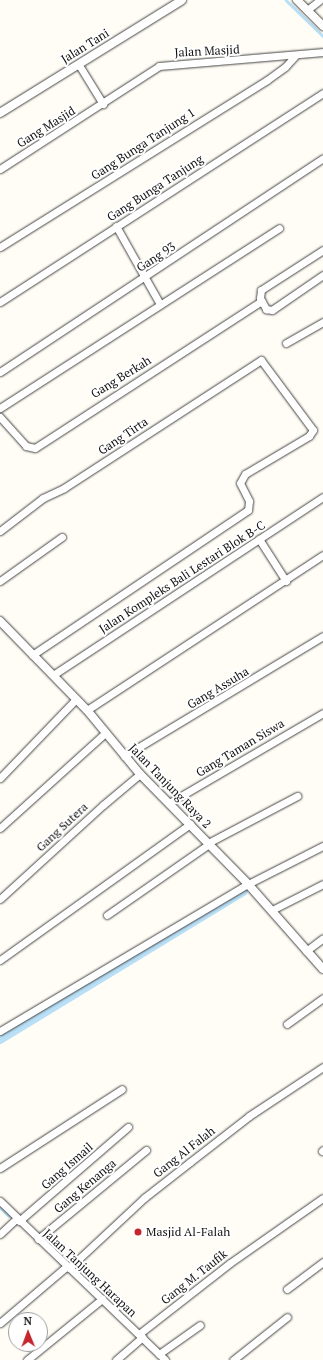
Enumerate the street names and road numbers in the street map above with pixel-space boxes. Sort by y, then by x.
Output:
street label: Jalan Tani [58,26,112,66]
street label: Jalan Masjid [174,42,240,60]
street label: Gang Masjid [14,103,78,151]
street label: Gang Bunga Tanjung 1 [88,105,198,183]
street label: Gang Bunga Tanjung [104,152,206,224]
street label: Gang 93 [134,239,178,275]
street label: Gang Berkah [88,353,154,401]
street label: Gang Tirta [95,414,151,458]
street label: Jalan Kompleks Bali Lestari Blok B-C [96,518,268,636]
street label: Gang Assuha [185,664,251,712]
street label: Gang Taman Siswa [193,716,287,780]
street label: Jalan Tanjung Raya 2 [126,741,214,831]
street label: Gang Sutera [33,800,91,854]
street label: Gang Al Falah [150,1123,218,1181]
street label: Gang Ismail [38,1140,96,1192]
street label: Gang Kenanga [51,1156,119,1216]
street label: Jalan Tanjung Harapan [40,1226,140,1320]
street label: Gang M. Taufik [158,1246,230,1308]

